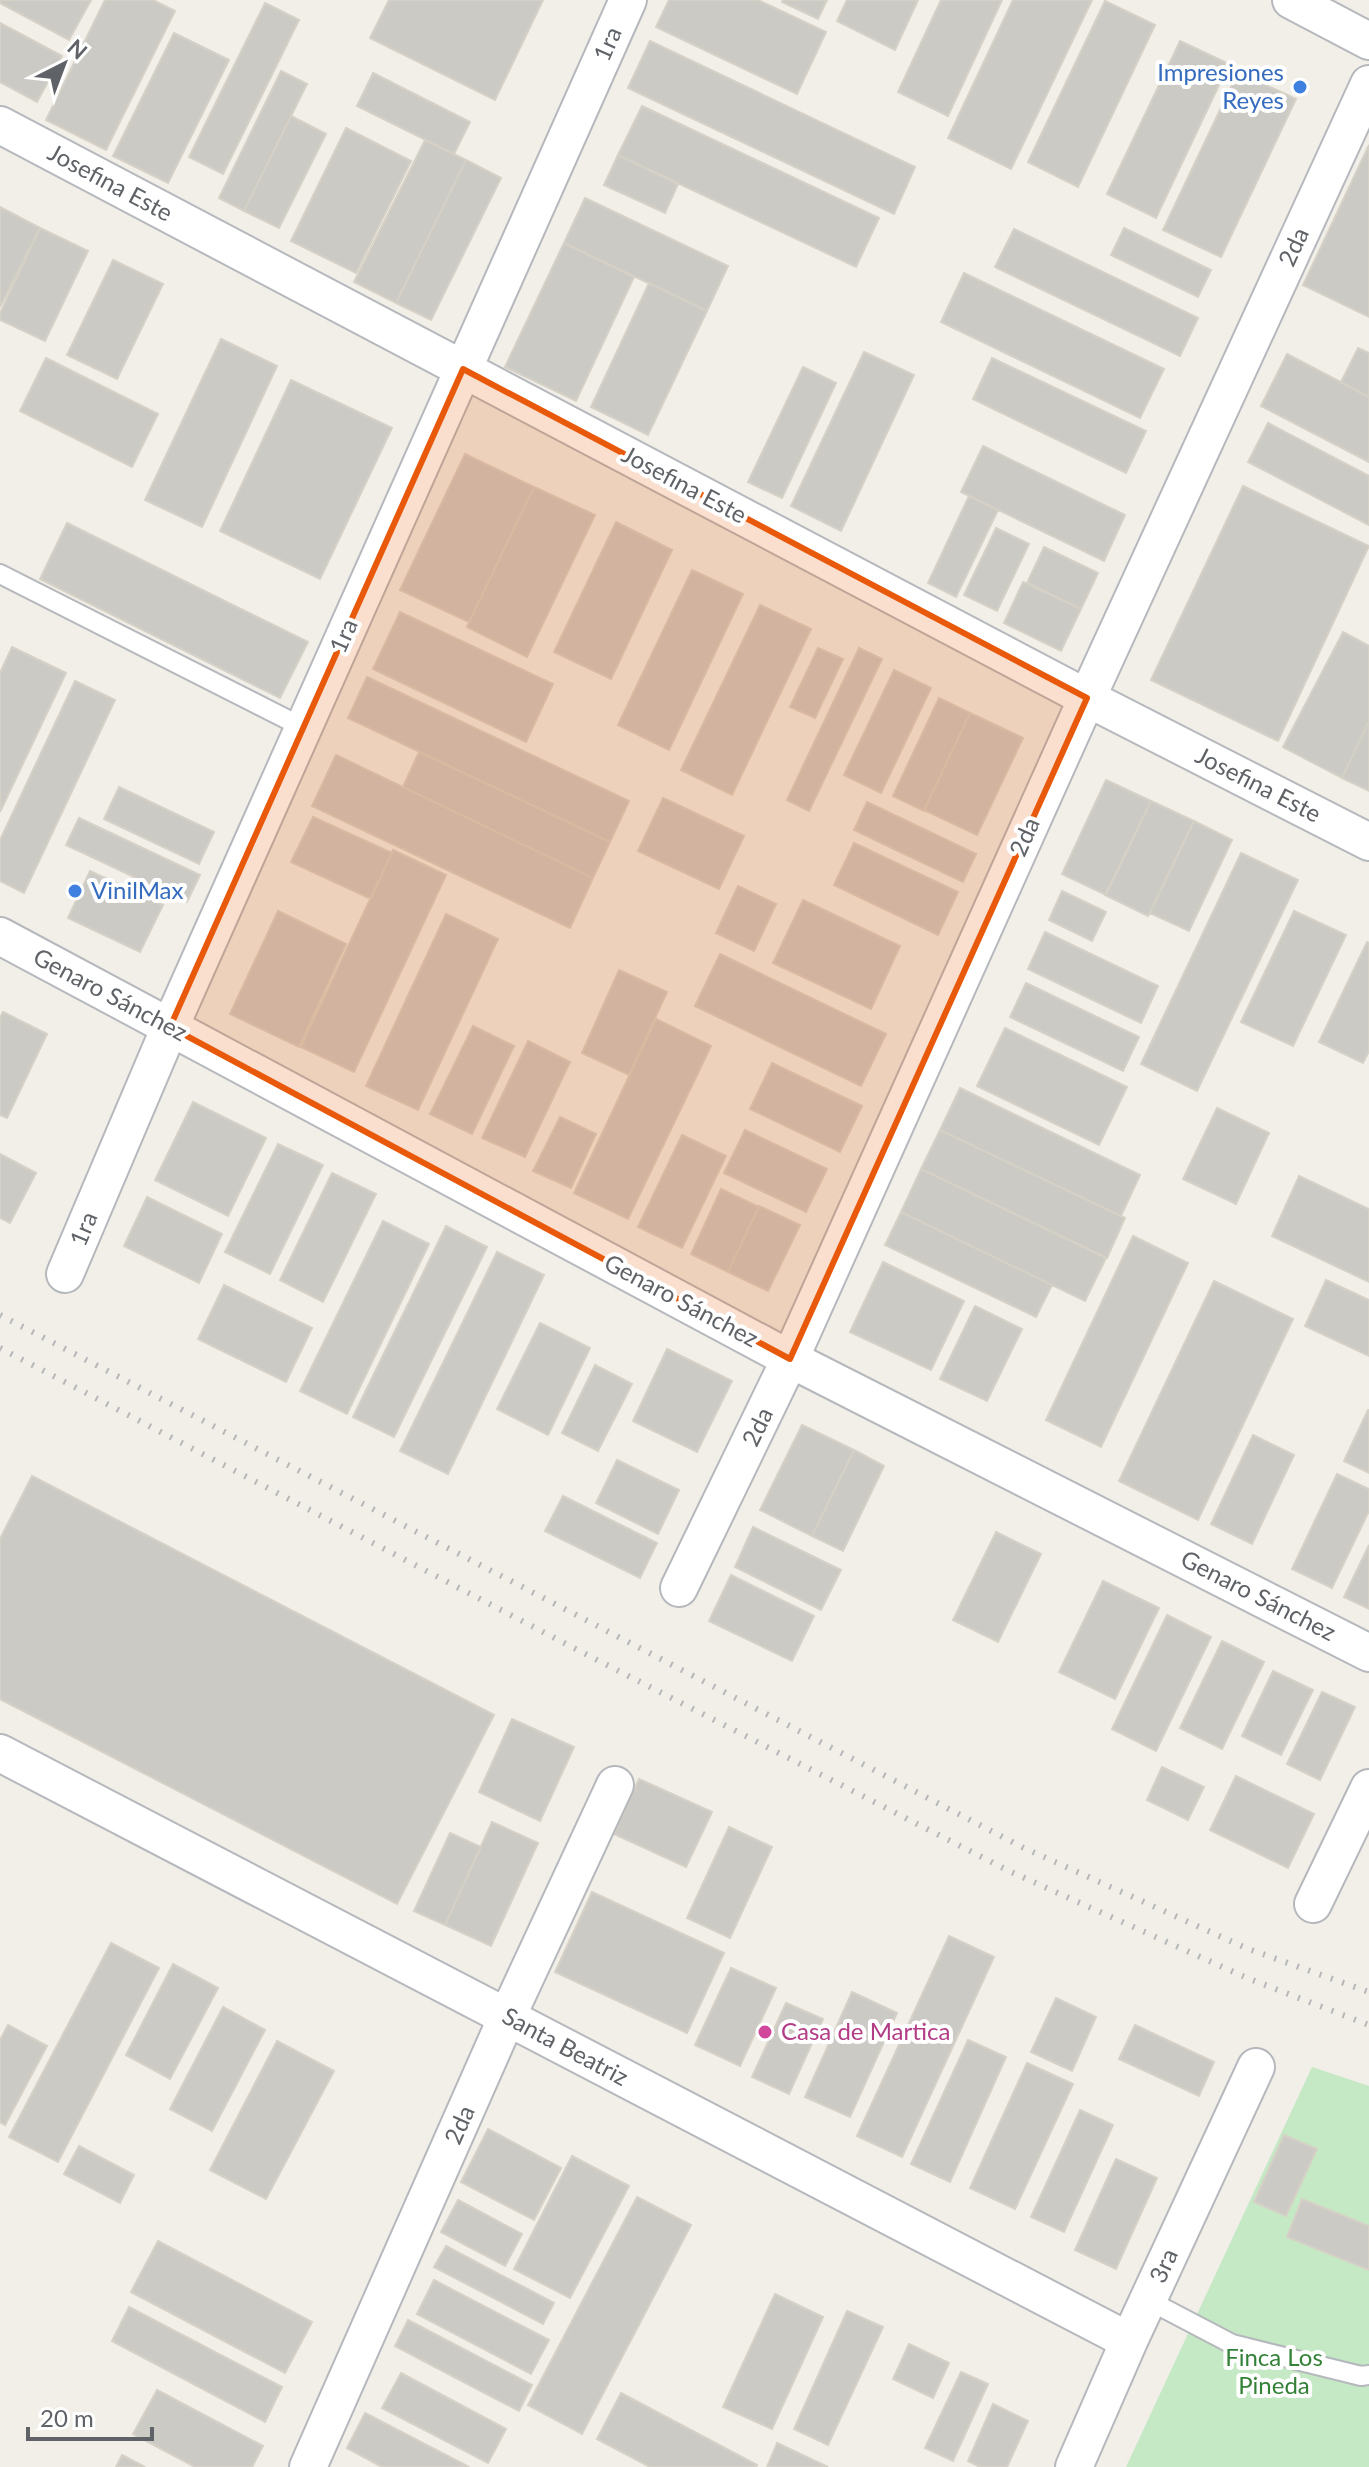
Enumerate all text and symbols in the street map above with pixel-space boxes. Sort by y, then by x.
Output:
street label: 1ra [586,22,627,65]
north arrow [24,24,104,104]
text: N [62,33,93,64]
place label: Impresiones Reyes [1157,57,1284,114]
marker: Impresiones Reyes [1291,78,1309,96]
street label: Josefina Este [44,137,178,227]
street label: 2da [1271,222,1314,270]
street label: Josefina Este [618,439,752,529]
street label: 1ra [322,614,363,657]
street label: Josefina Este [1191,740,1326,828]
street label: 2da [1002,813,1045,860]
place label: VinilMax [91,875,183,904]
marker: VinilMax [66,882,84,900]
street label: Genaro Sánchez [29,941,193,1046]
street label: 1ra [63,1207,103,1250]
street label: Genaro Sánchez [600,1247,764,1352]
street label: 2da [735,1402,778,1450]
street label: Genaro Sánchez [1176,1543,1341,1646]
street label: Santa Beatriz [498,2000,634,2091]
place label: Casa de Martica [781,2016,950,2045]
marker: Casa de Martica [756,2023,774,2041]
street label: 2da [437,2101,480,2148]
street label: 3ra [1142,2244,1183,2287]
park label: Finca Los Pineda [1225,2342,1323,2399]
scale bar [28,2391,152,2441]
text: 20 m [40,2403,94,2432]

